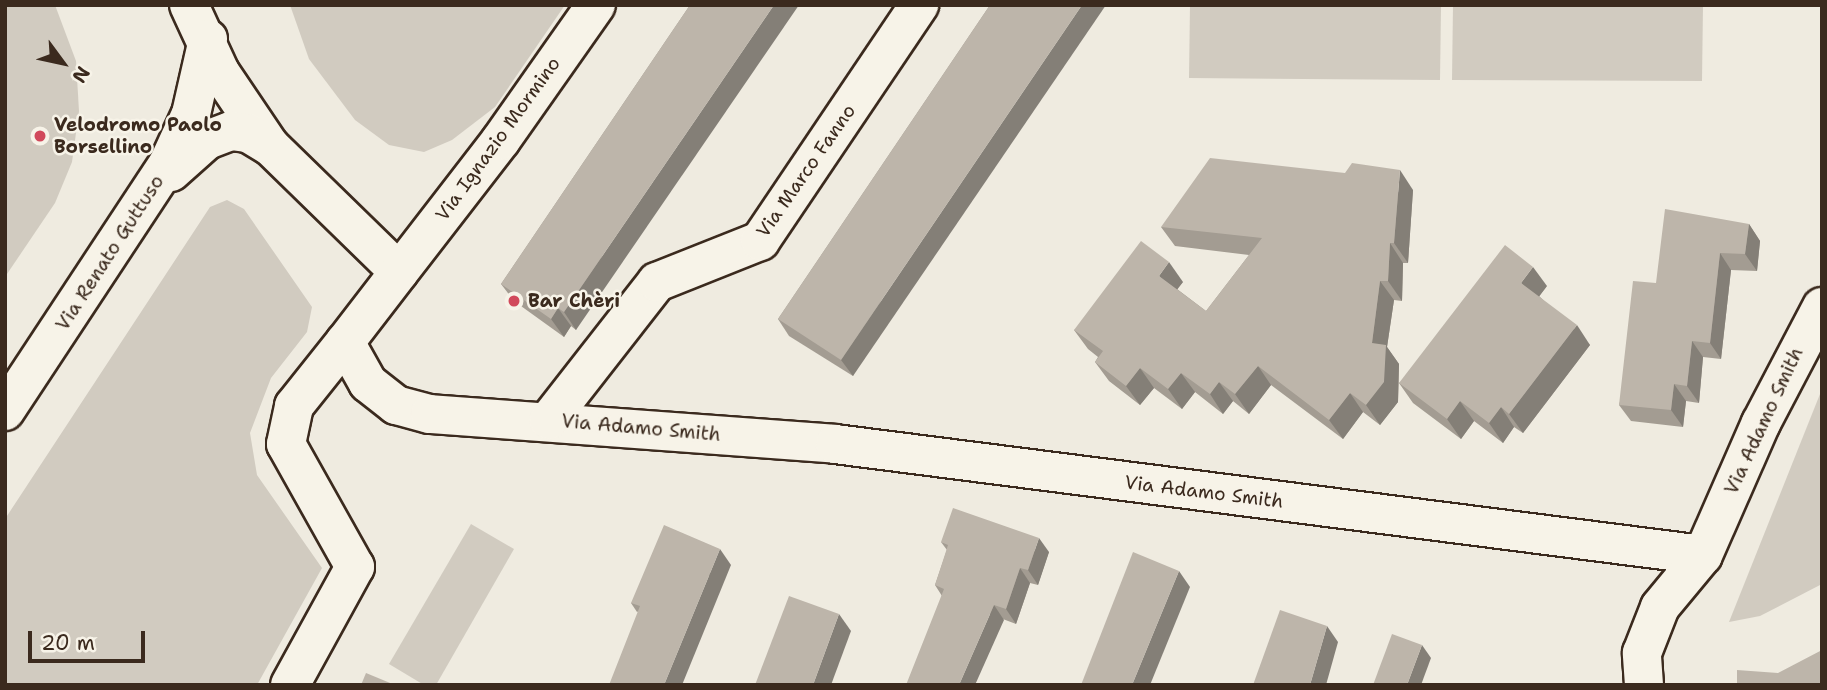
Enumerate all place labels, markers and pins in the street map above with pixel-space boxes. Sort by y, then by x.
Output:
place label: Velodromo Paolo Borsellino [54,114,222,158]
marker: Velodromo Paolo Borsellino [32,128,48,144]
place label: Bar Chèri [528,290,620,312]
marker: Bar Chèri [506,293,522,309]

